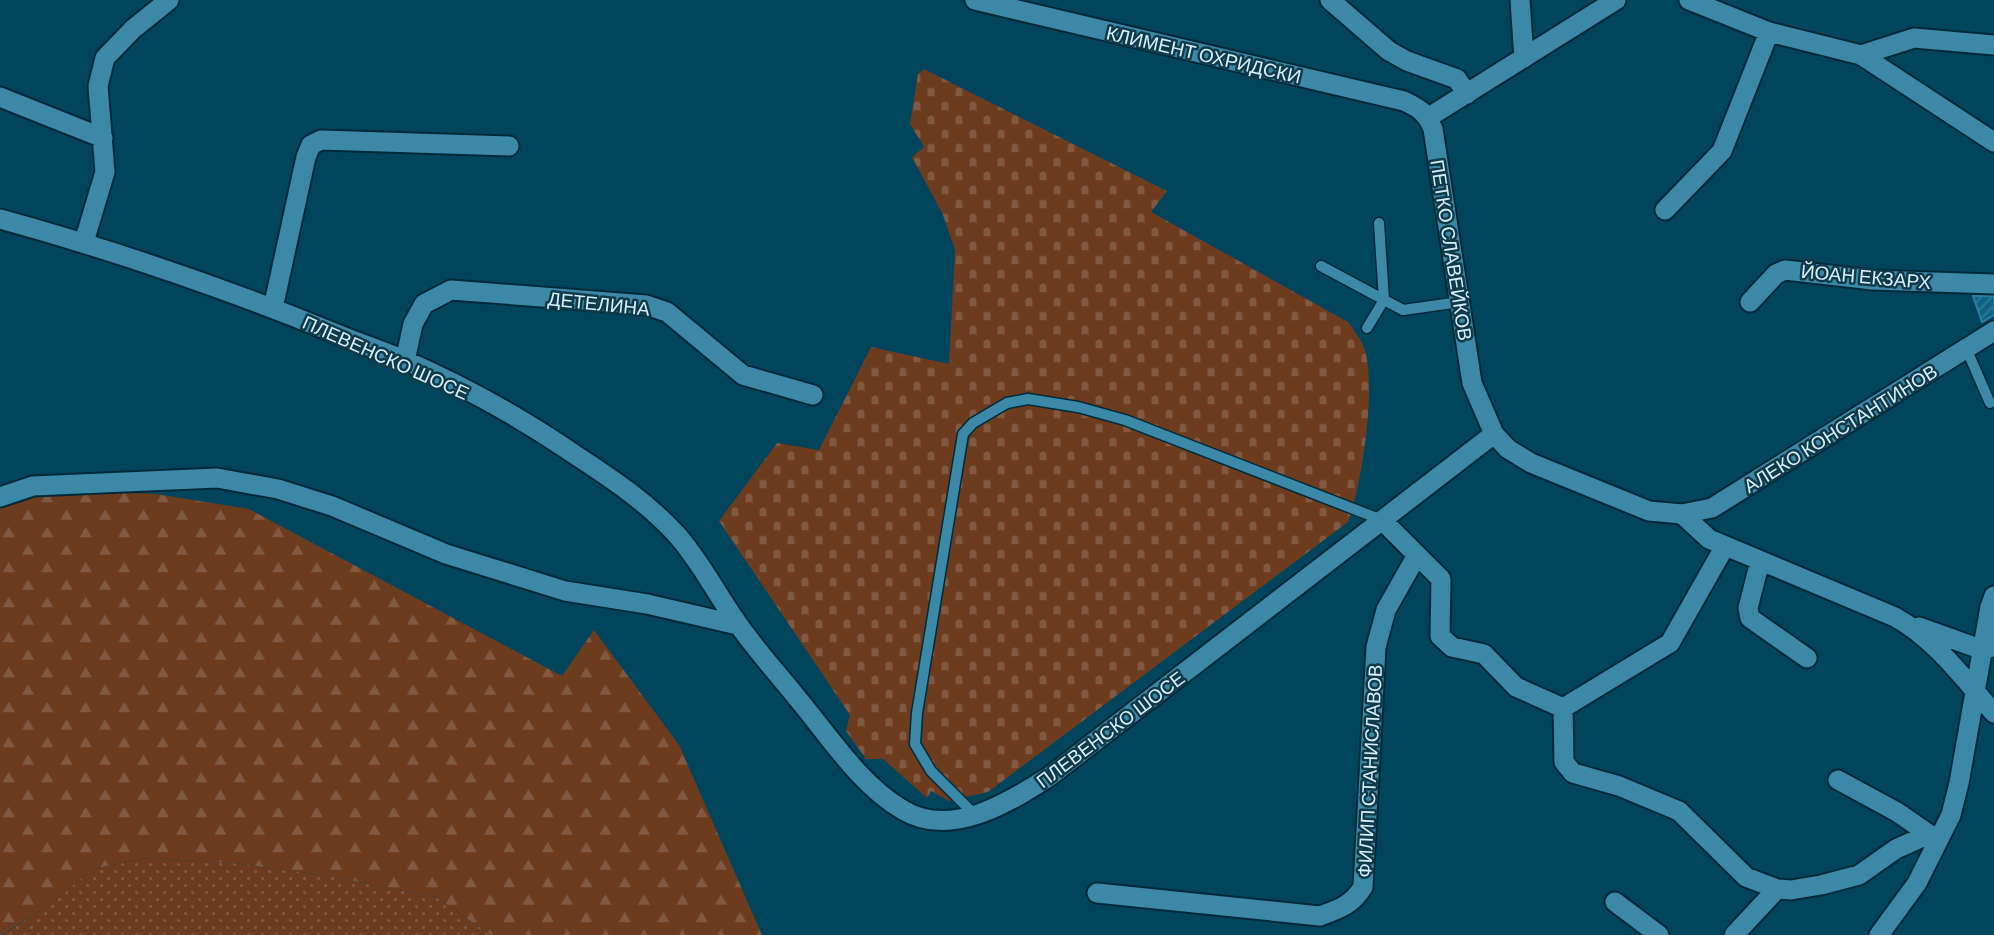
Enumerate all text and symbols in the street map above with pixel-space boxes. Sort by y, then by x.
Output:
street label: КЛИМЕНТ ОХРИДСКИ [1104,20,1304,88]
street label: ПЕТКО СЛАВЕЙКОВ [1426,158,1478,342]
street label: ЙОАН ЕКЗАРХ [1800,259,1932,293]
street label: ДЕТЕЛИНА [547,286,651,320]
street label: ПЛЕВЕНСКО ШОСЕ [299,310,473,404]
street label: АЛЕКО КОНСТАНТИНОВ [1739,359,1941,497]
street label: ФИЛИП СТАНИСЛАВОВ [1352,664,1386,878]
street label: ПЛЕВЕНСКО ШОСЕ [1031,666,1189,792]

